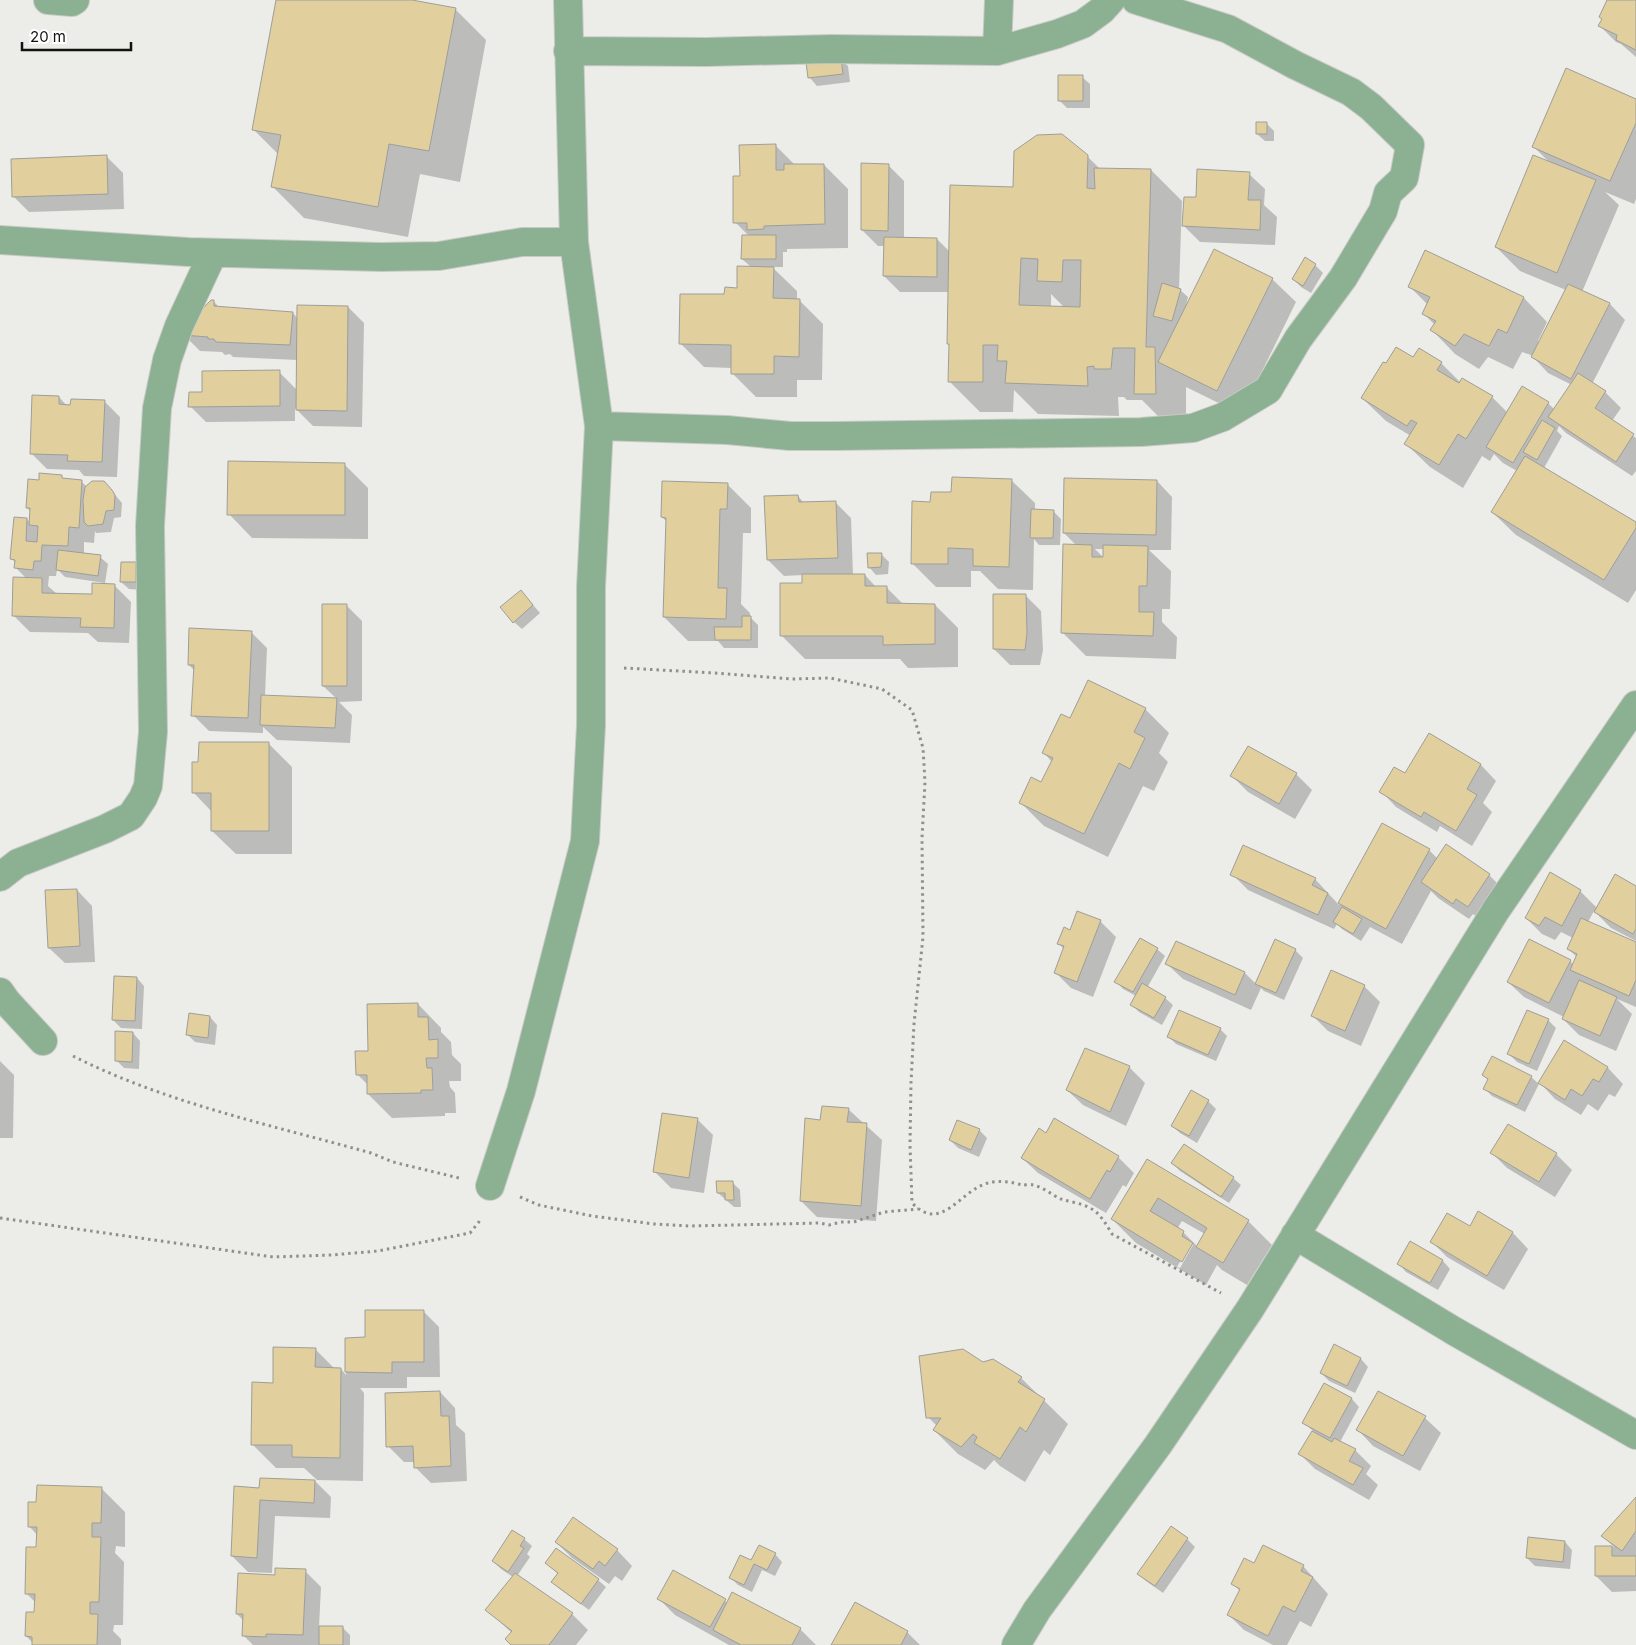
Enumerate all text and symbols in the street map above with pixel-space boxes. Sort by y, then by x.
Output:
scale bar [22,20,131,52]
text: 20 m [30,27,66,46]

